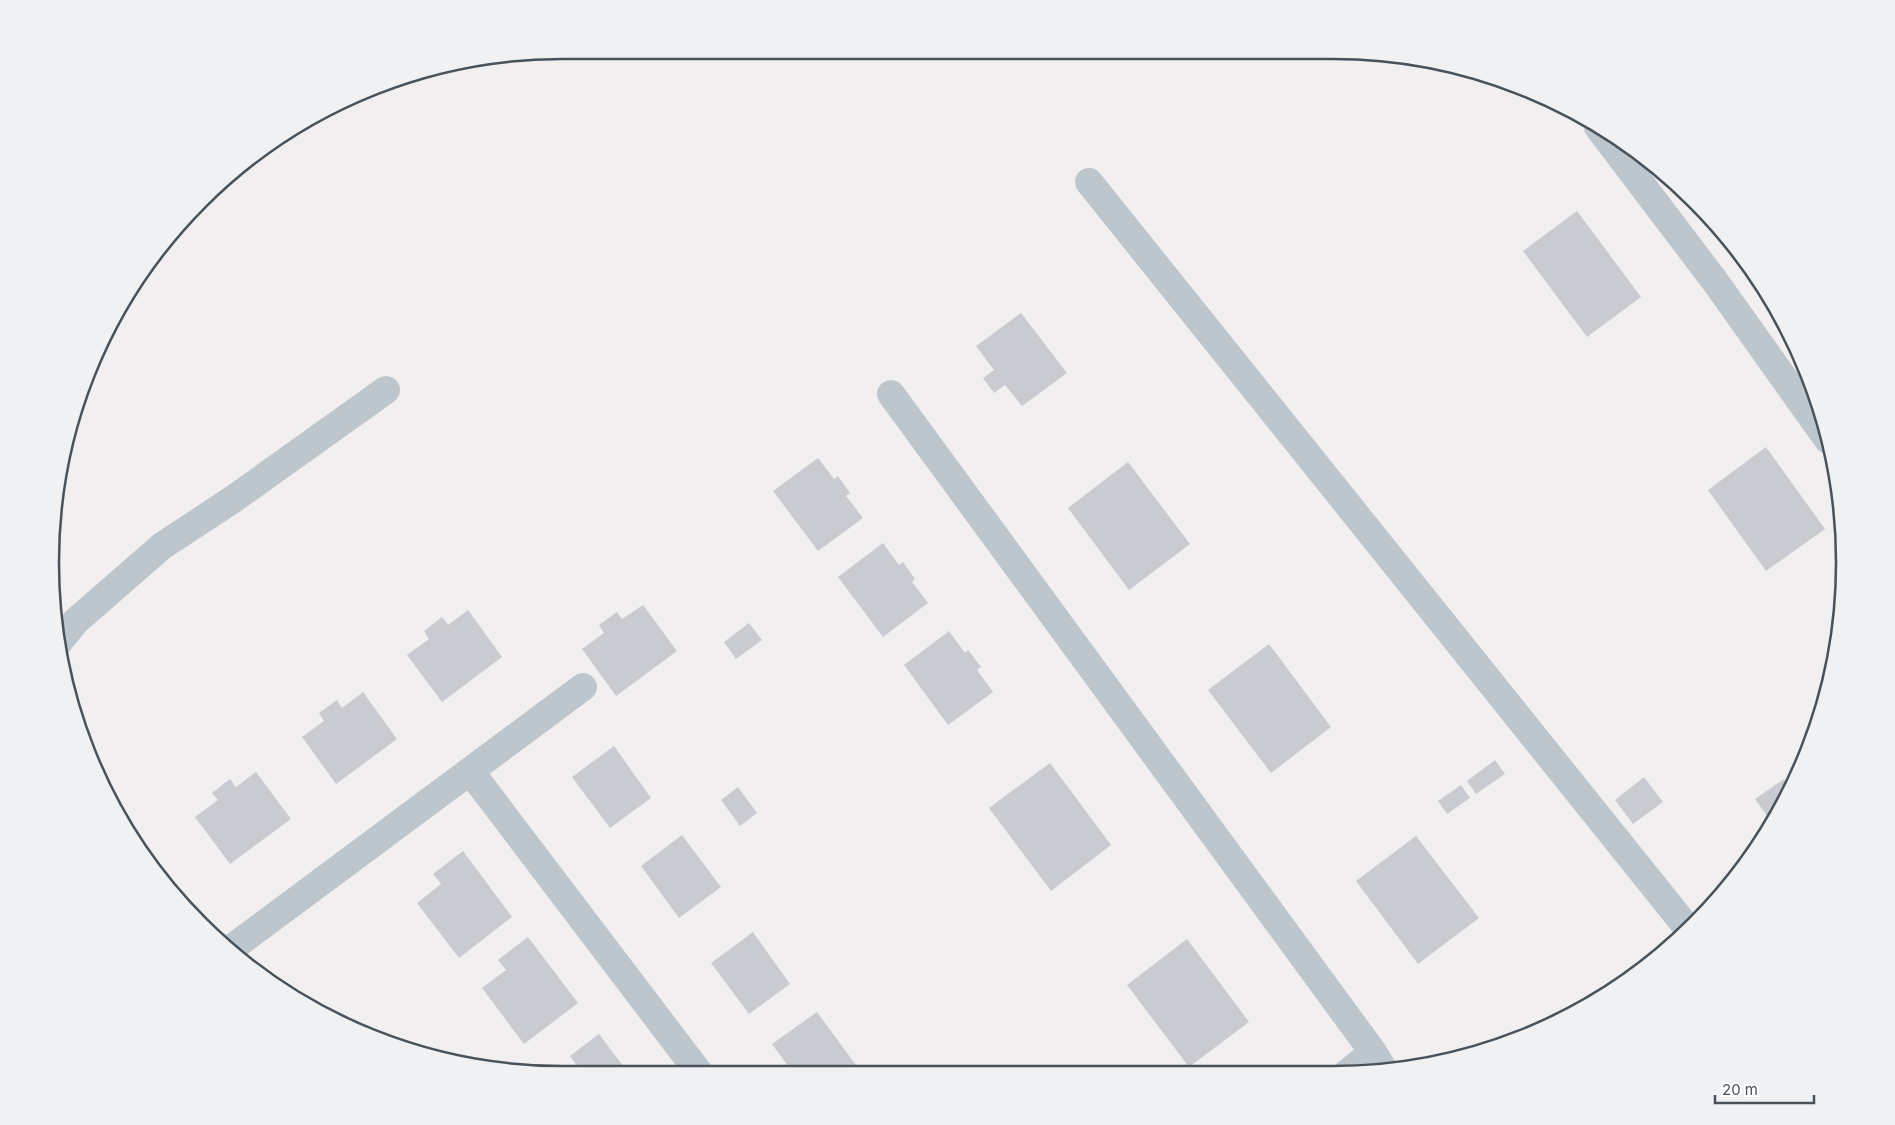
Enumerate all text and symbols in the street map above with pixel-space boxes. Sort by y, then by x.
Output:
scale bar [1715,1072,1814,1104]
text: 20 m [1722,1080,1758,1099]

